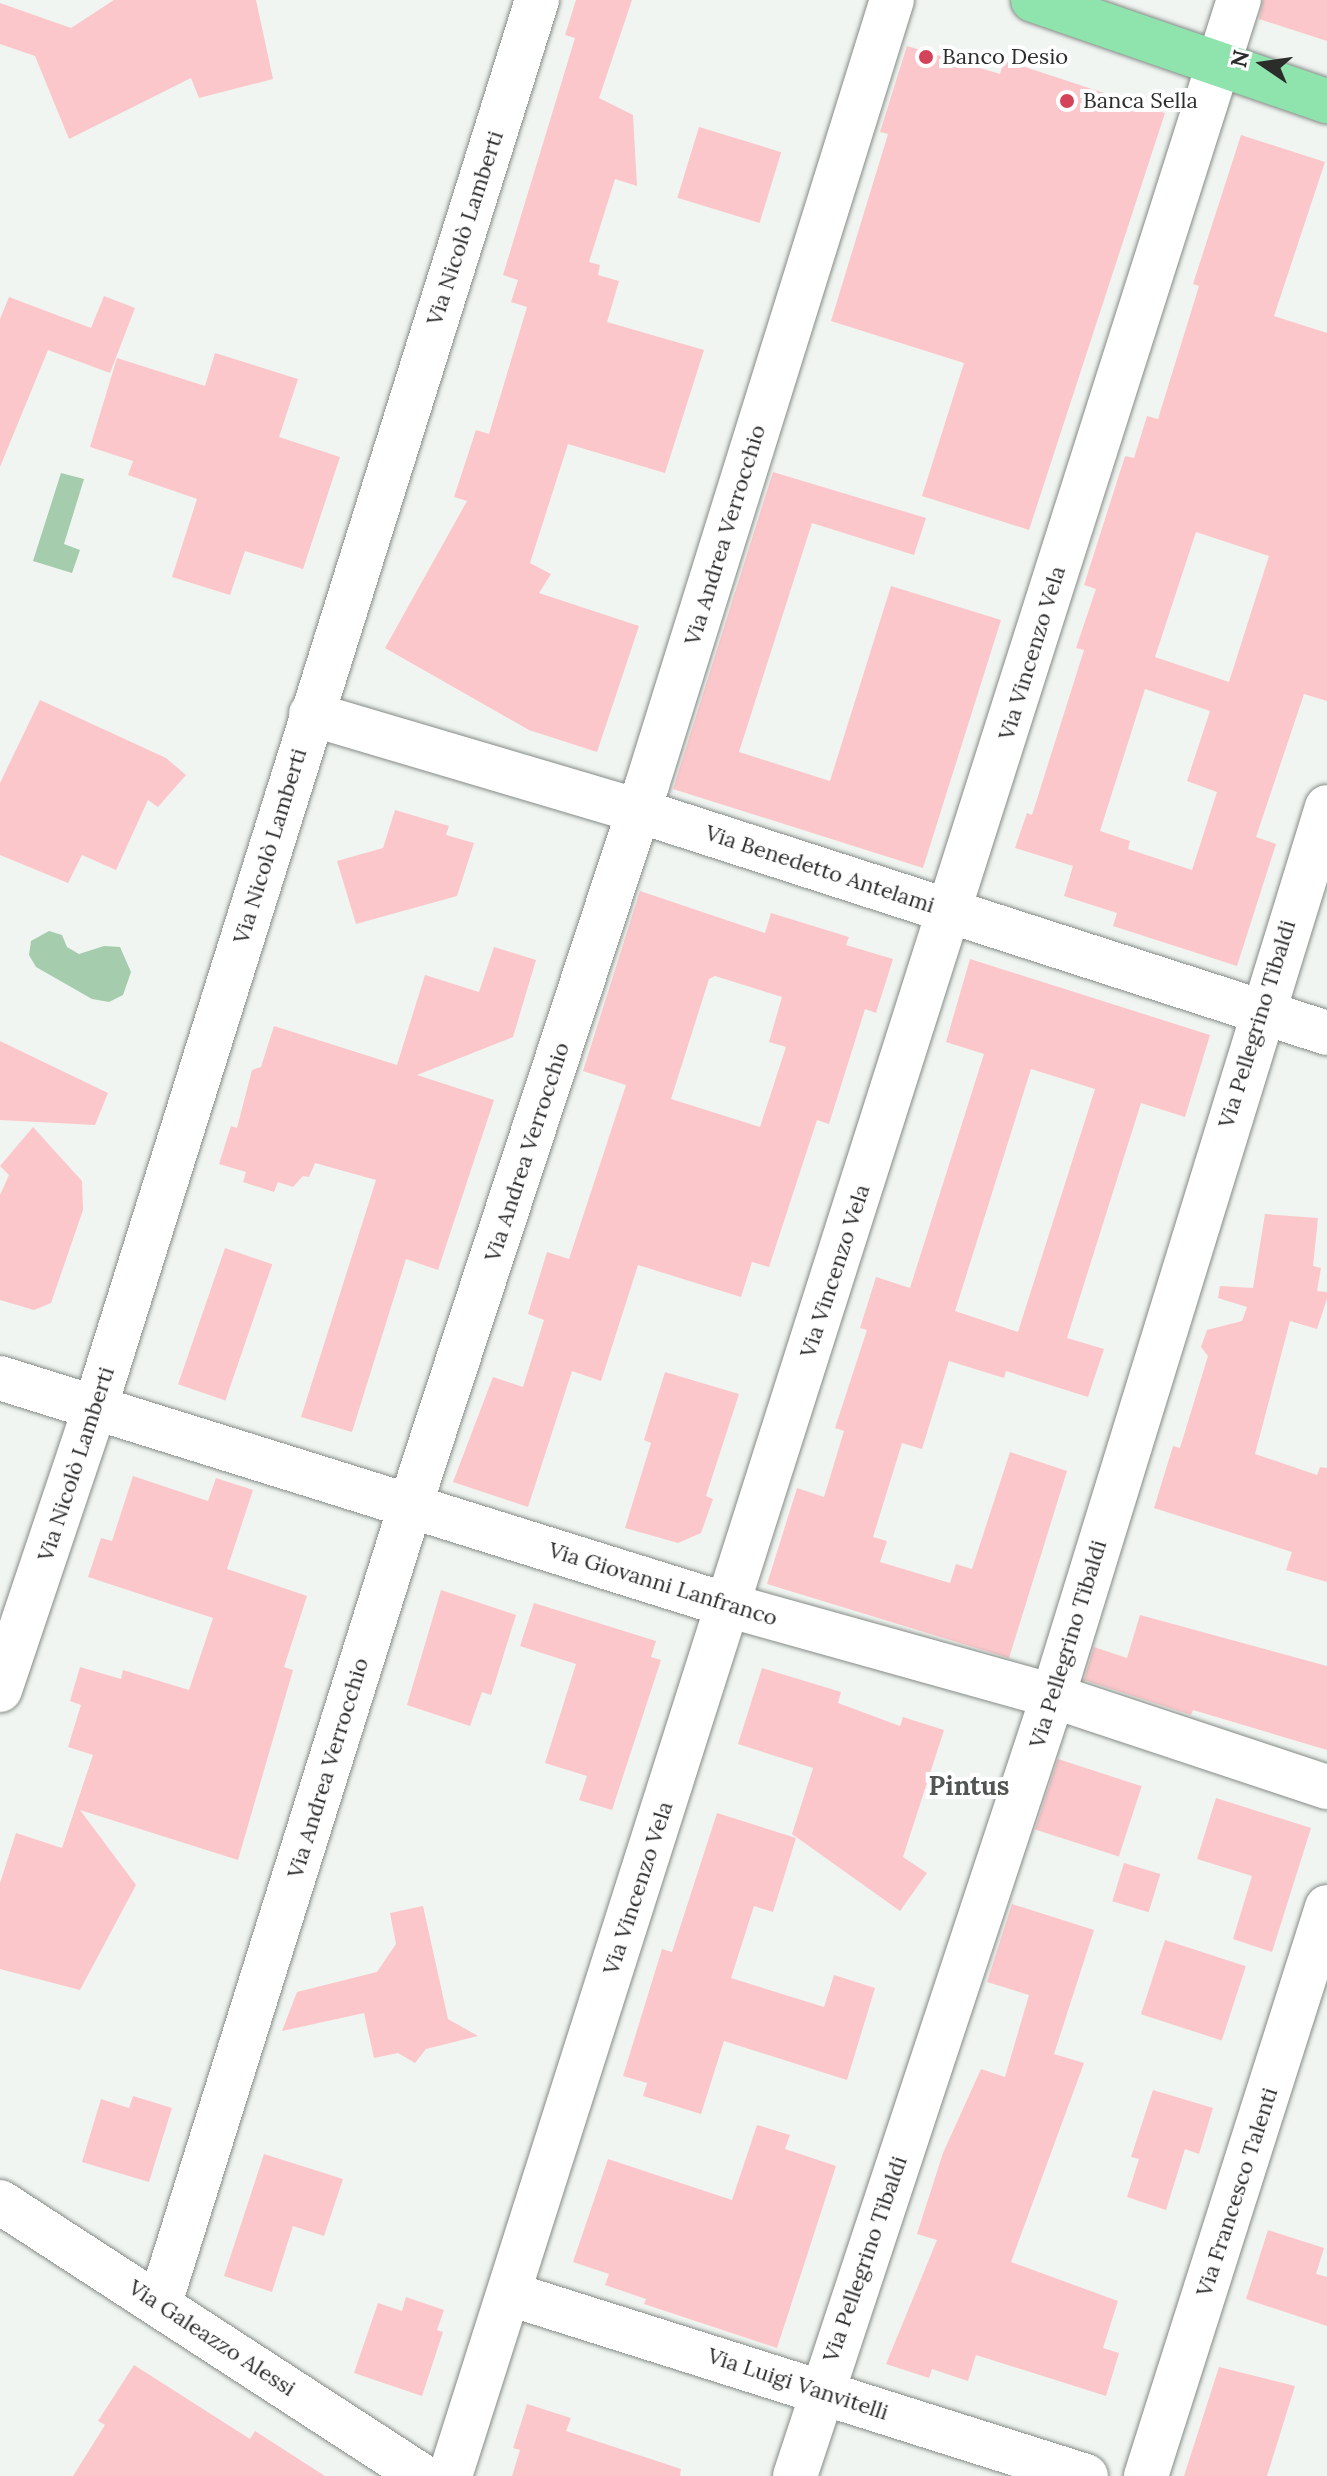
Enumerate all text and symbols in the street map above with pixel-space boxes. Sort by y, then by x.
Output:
north arrow [1223,24,1303,104]
place label: Banco Desio [942,44,1068,70]
text: N [1224,47,1255,70]
marker: Banco Desio [917,48,935,66]
place label: Banca Sella [1083,88,1198,114]
marker: Banca Sella [1058,92,1076,110]
street label: Via Nicolò Lamberti [421,128,509,328]
street label: Via Andrea Verrocchio [679,422,771,648]
street label: Via Vincenzo Vela [993,563,1071,743]
street label: Via Nicolò Lamberti [228,745,312,947]
street label: Via Benedetto Antelami [702,819,938,919]
street label: Via Pellegrino Tibaldi [1213,917,1301,1131]
street label: Via Andrea Verrocchio [479,1039,575,1265]
street label: Via Vincenzo Vela [795,1181,875,1361]
street label: Via Nicolò Lamberti [32,1364,120,1564]
street label: Via Giovanni Lanfranco [545,1537,781,1631]
street label: Via Pellegrino Tibaldi [1024,1537,1112,1751]
street label: Via Andrea Verrocchio [282,1655,374,1881]
district label: Pintus [929,1770,1009,1802]
street label: Via Vincenzo Vela [598,1798,678,1978]
street label: Via Francesco Talenti [1191,2084,1283,2300]
street label: Via Pellegrino Tibaldi [817,2153,913,2365]
street label: Via Galeazzo Alessi [124,2274,300,2402]
street label: Via Luigi Vanvitelli [704,2342,892,2426]

